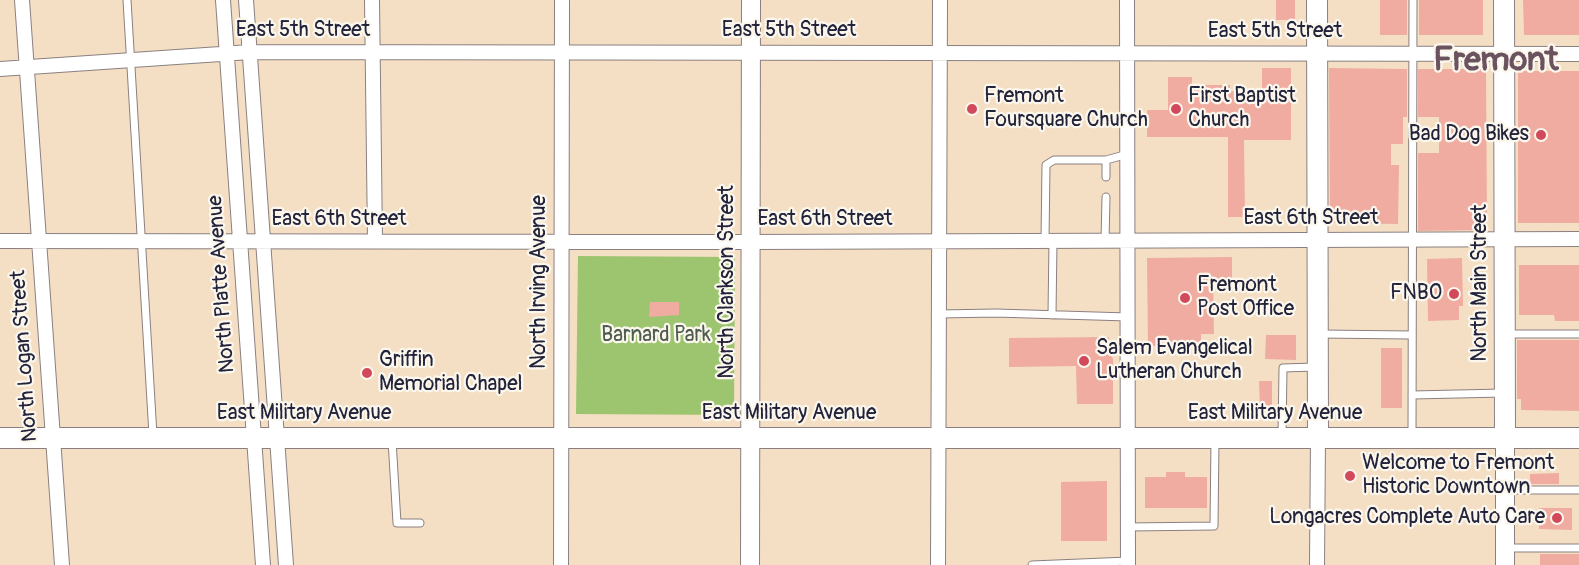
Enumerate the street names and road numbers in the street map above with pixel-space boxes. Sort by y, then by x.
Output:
street label: East 5th Street [236,18,370,44]
street label: East 5th Street [722,18,856,44]
street label: East 5th Street [1208,19,1342,45]
street label: North Clarkson Street [715,185,741,379]
street label: North Platte Avenue [203,194,241,374]
street label: North Irving Avenue [527,195,553,369]
street label: North Main Street [1468,204,1494,362]
street label: East 6th Street [1243,206,1379,232]
street label: East 6th Street [271,207,407,233]
street label: East 6th Street [757,207,893,233]
street label: North Logan Street [6,269,44,443]
street label: East Military Avenue [217,401,391,427]
street label: East Military Avenue [702,401,876,427]
street label: East Military Avenue [1188,401,1362,427]

